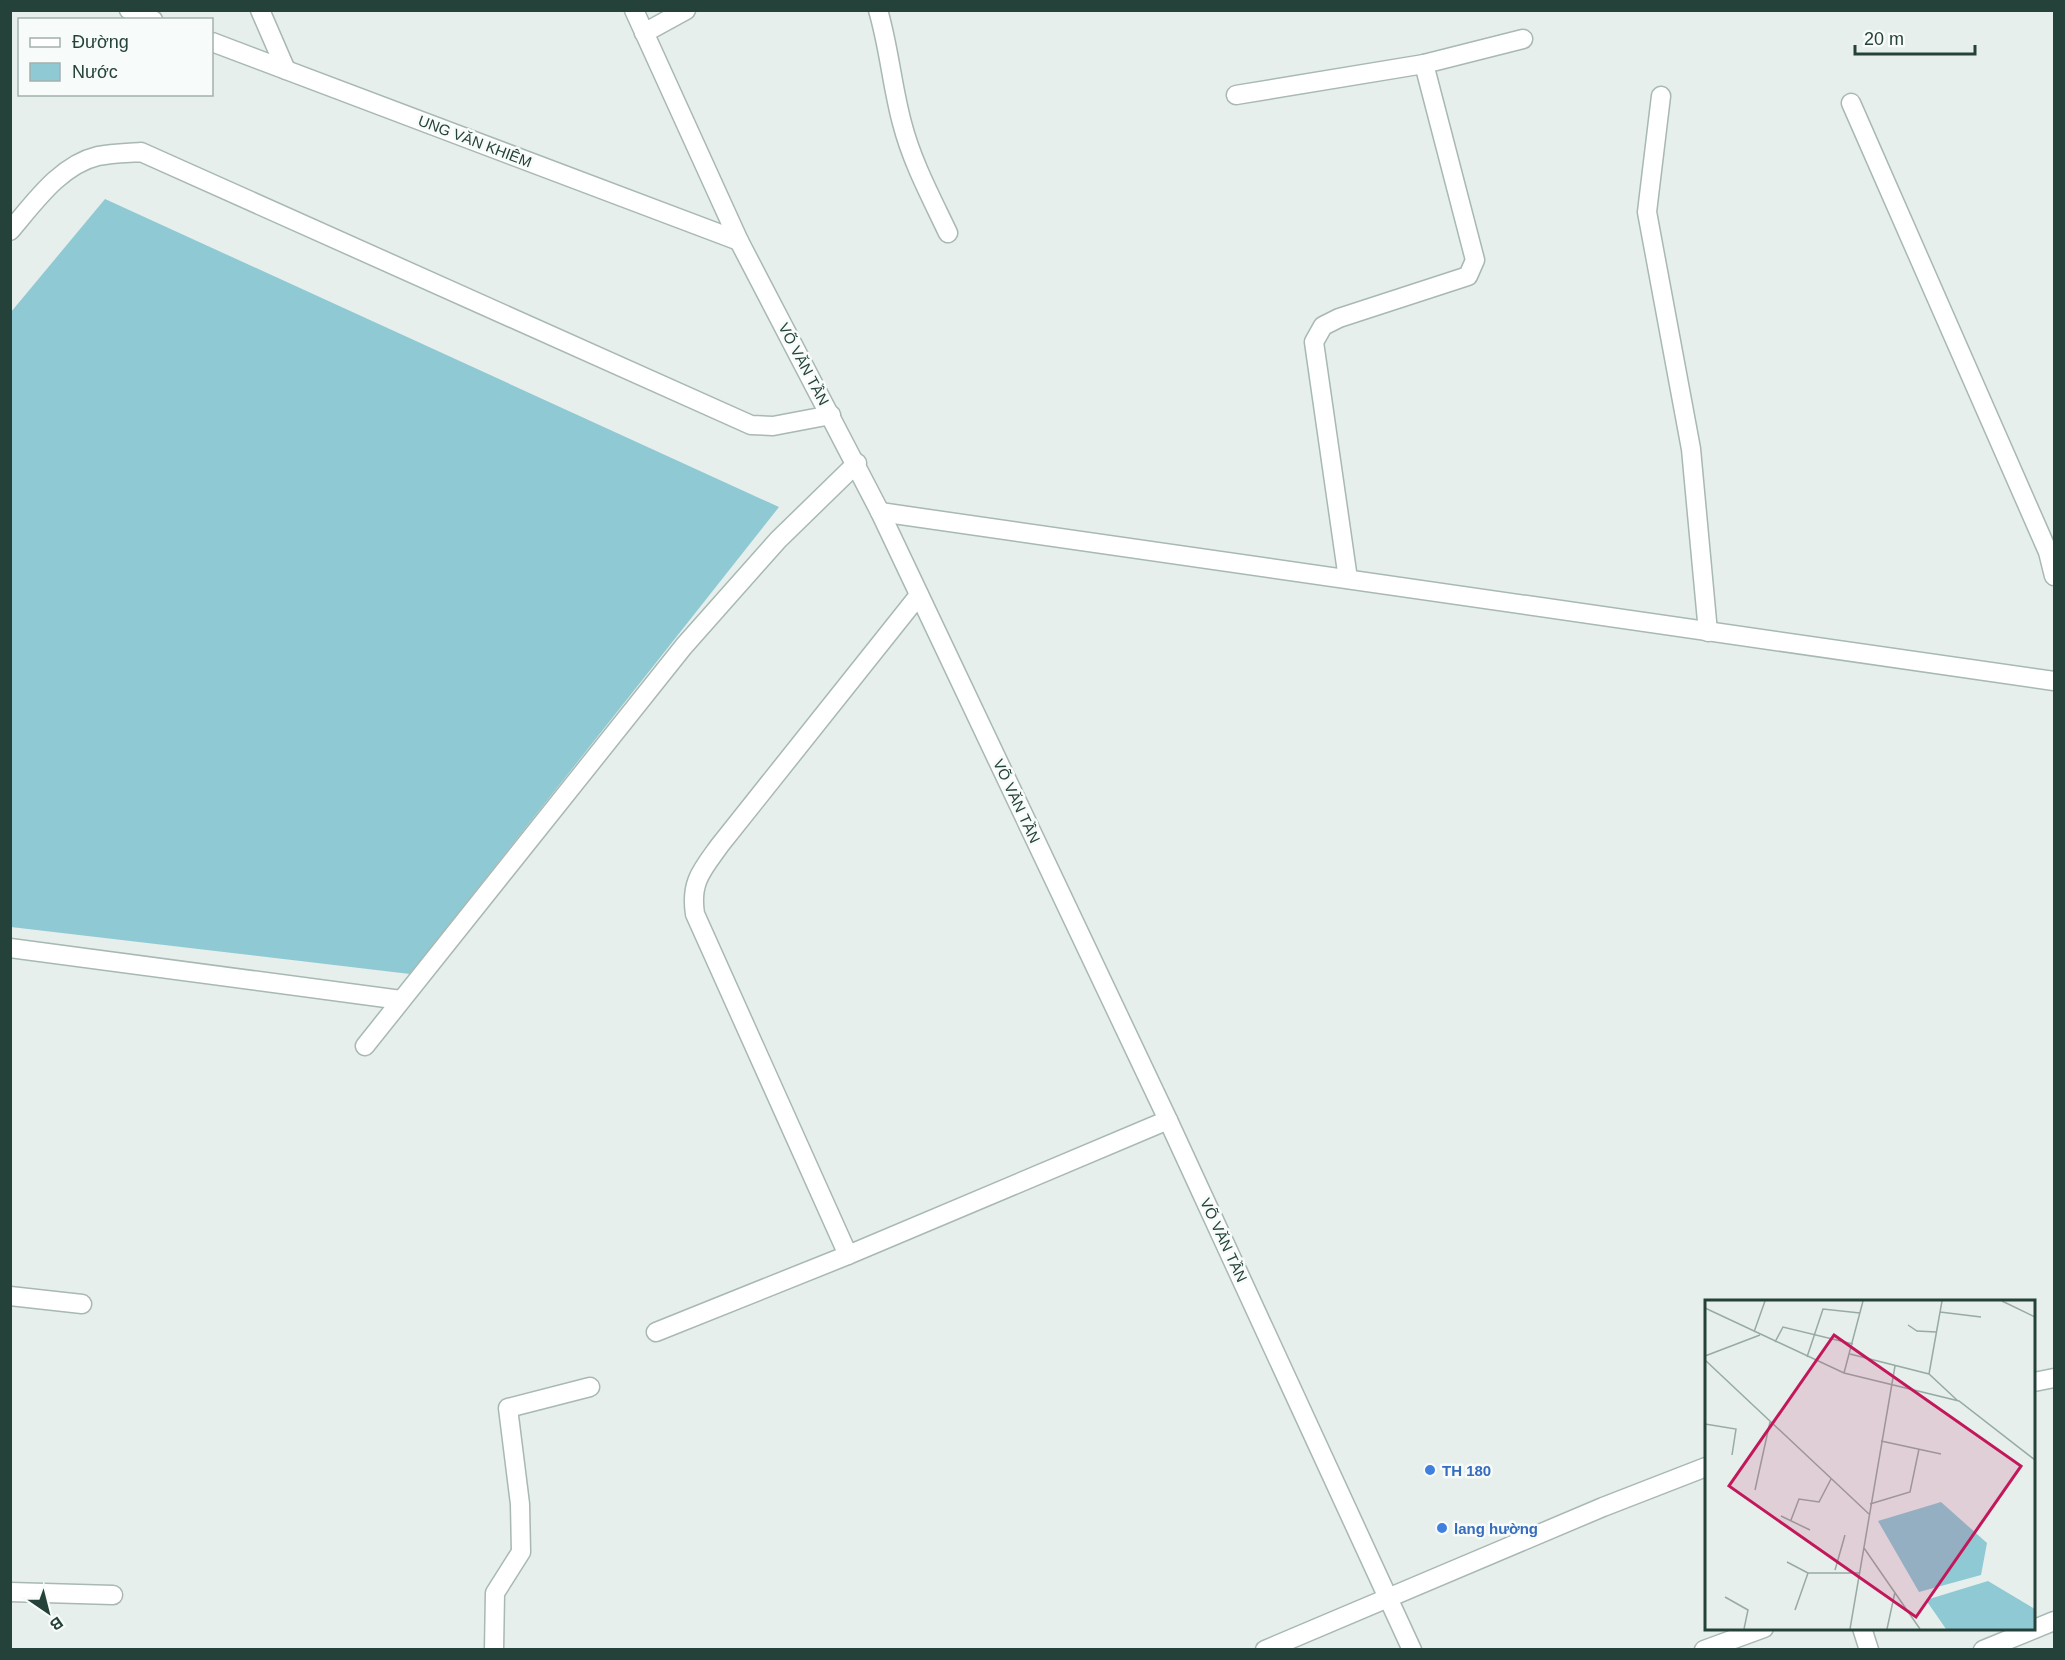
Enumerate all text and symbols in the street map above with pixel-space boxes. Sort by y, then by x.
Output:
legend [18,18,213,96]
scale bar [1855,18,1975,56]
text: 20 m [1864,29,1904,49]
text: Đường [72,32,129,52]
text: Nước [72,62,118,82]
street label: UNG VĂN KHIÊM [416,112,534,170]
street label: VÕ VĂN TẦN [775,320,833,408]
street label: VÕ VĂN TẦN [990,756,1044,846]
street label: VÕ VĂN TẦN [1197,1195,1251,1285]
inset map [1705,1300,2035,1630]
place label: TH 180 [1442,1462,1491,1479]
marker: TH 180 [1423,1463,1437,1477]
place label: lang hường [1454,1520,1538,1537]
marker: lang hường [1435,1521,1449,1535]
north arrow [18,1582,78,1642]
text: B [47,1614,66,1634]

